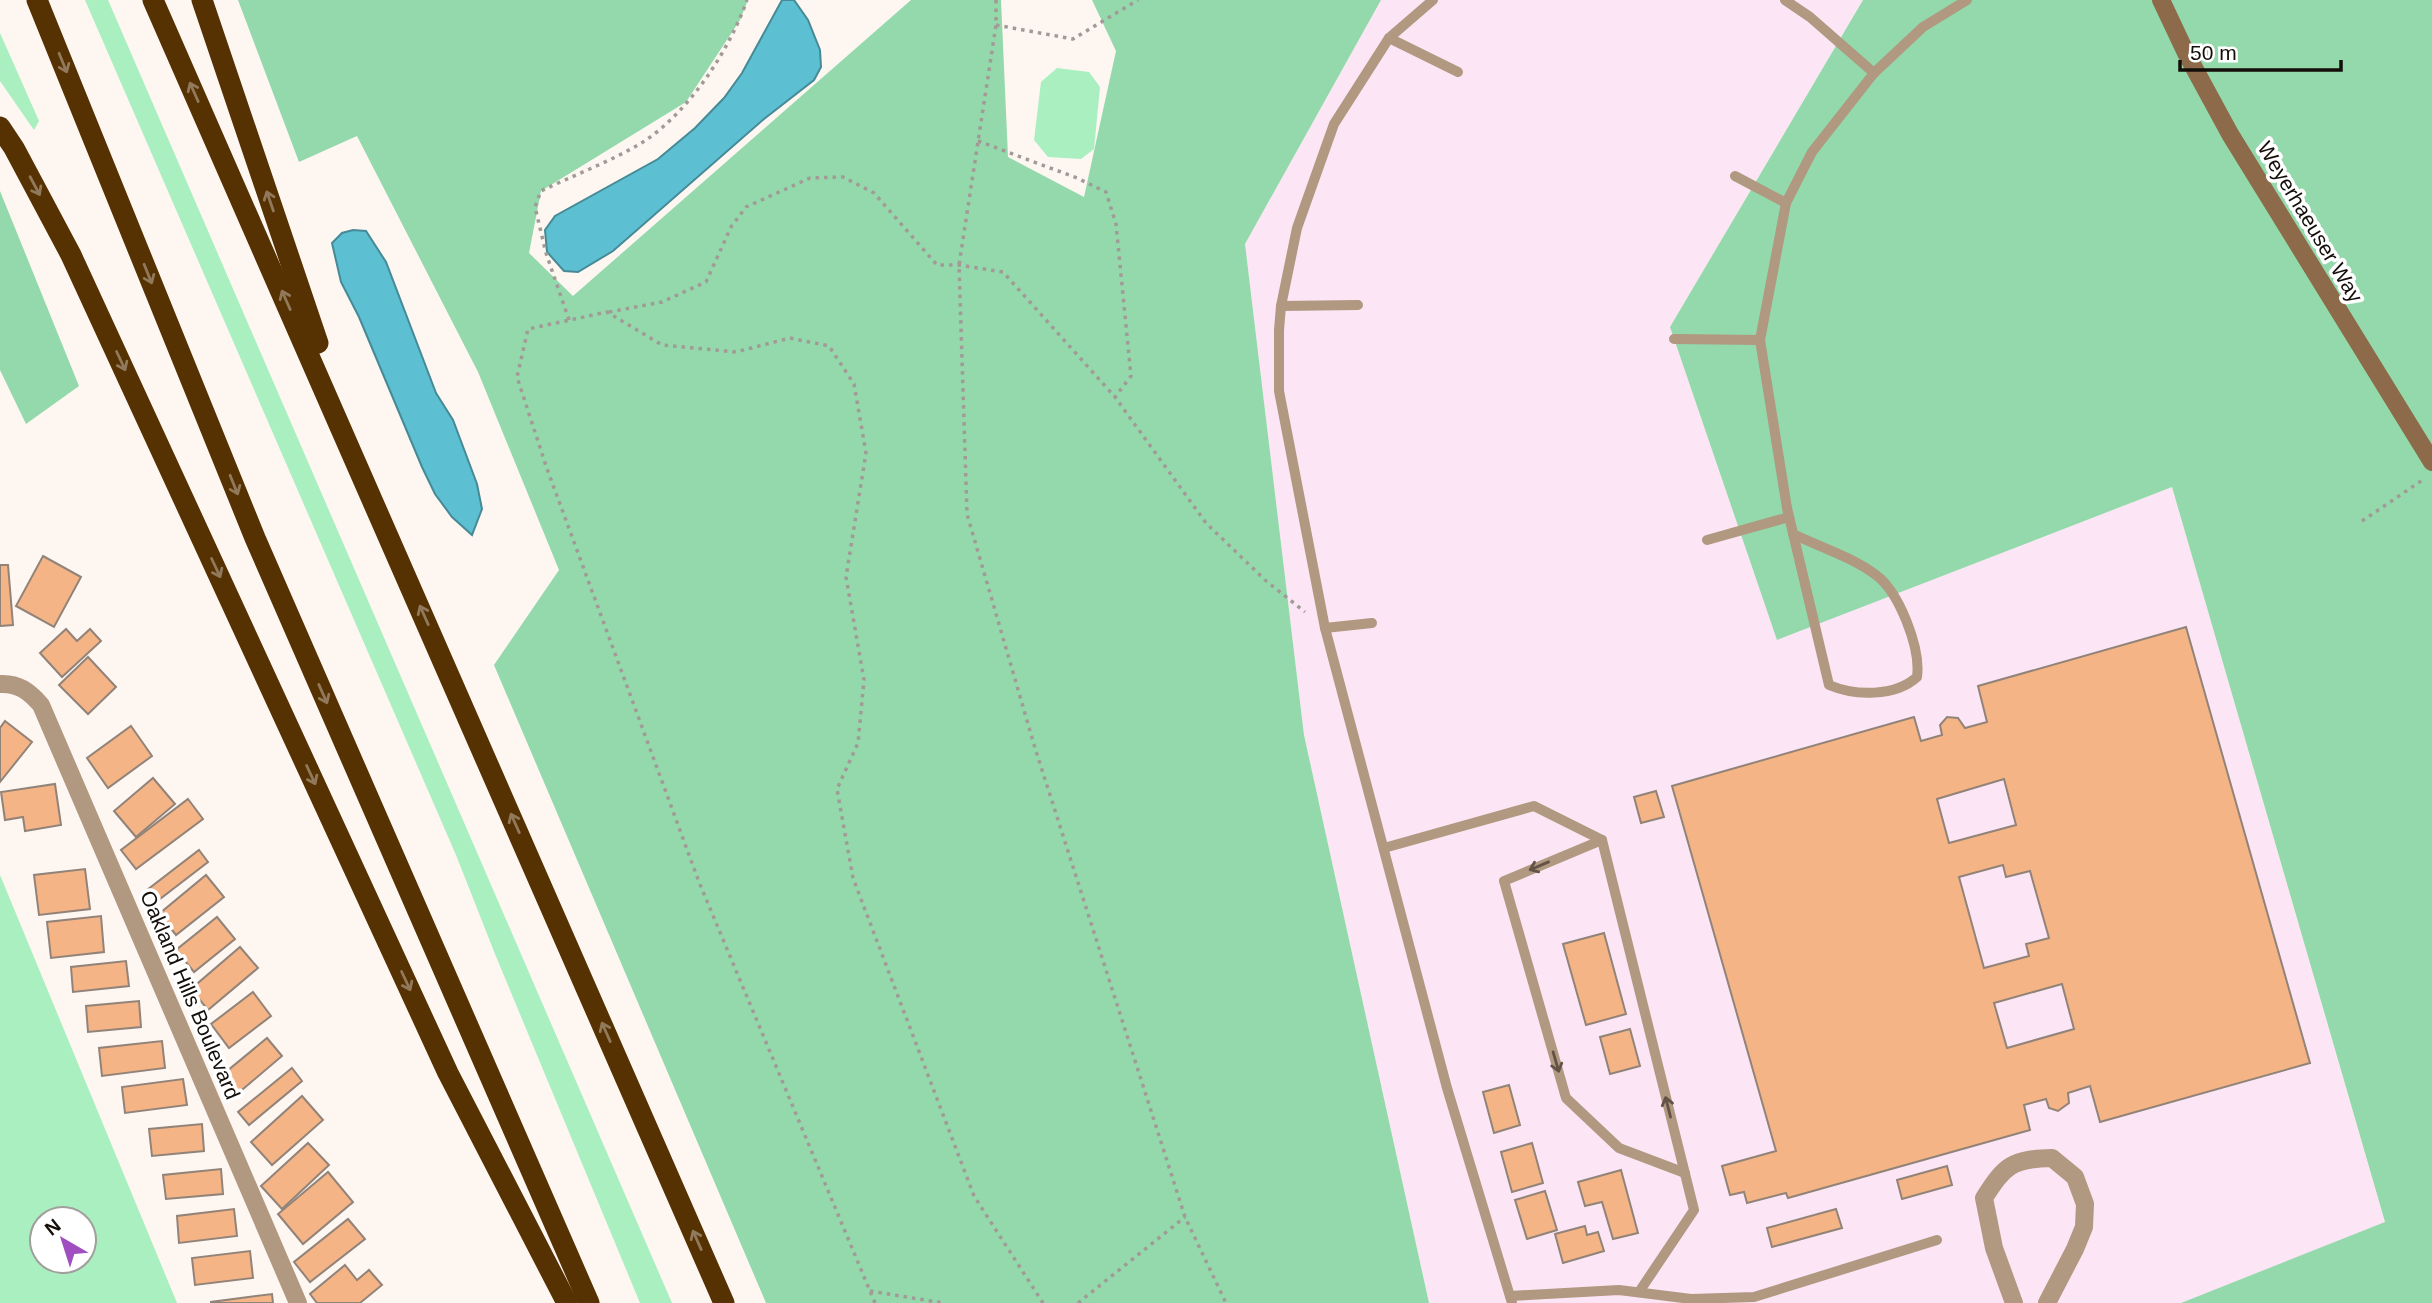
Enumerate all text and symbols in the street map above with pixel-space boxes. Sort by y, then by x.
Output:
scale bar [2180,28,2341,72]
text: 50 m [2190,41,2237,64]
one-way arrow [57,52,70,74]
one-way arrow [187,82,200,103]
street label: Weyerhaeuser Way [2253,137,2368,307]
one-way arrow [28,175,42,196]
one-way arrow [263,190,275,212]
one-way arrow [143,263,156,284]
one-way arrow [279,290,292,311]
one-way arrow [115,350,128,371]
one-way arrow [228,474,241,495]
one-way arrow [209,557,223,578]
one-way arrow [417,605,430,626]
one-way arrow [317,683,330,704]
one-way arrow [305,764,318,785]
one-way arrow [508,813,521,835]
one-way arrow [1529,860,1551,873]
street label: Oakland Hills Boulevard [136,887,245,1102]
one-way arrow [399,970,413,991]
one-way arrow [599,1022,612,1043]
one-way arrow [1550,1051,1563,1073]
one-way arrow [1661,1096,1675,1119]
north arrow [28,1205,98,1275]
text: N [41,1215,65,1240]
one-way arrow [690,1230,703,1252]

